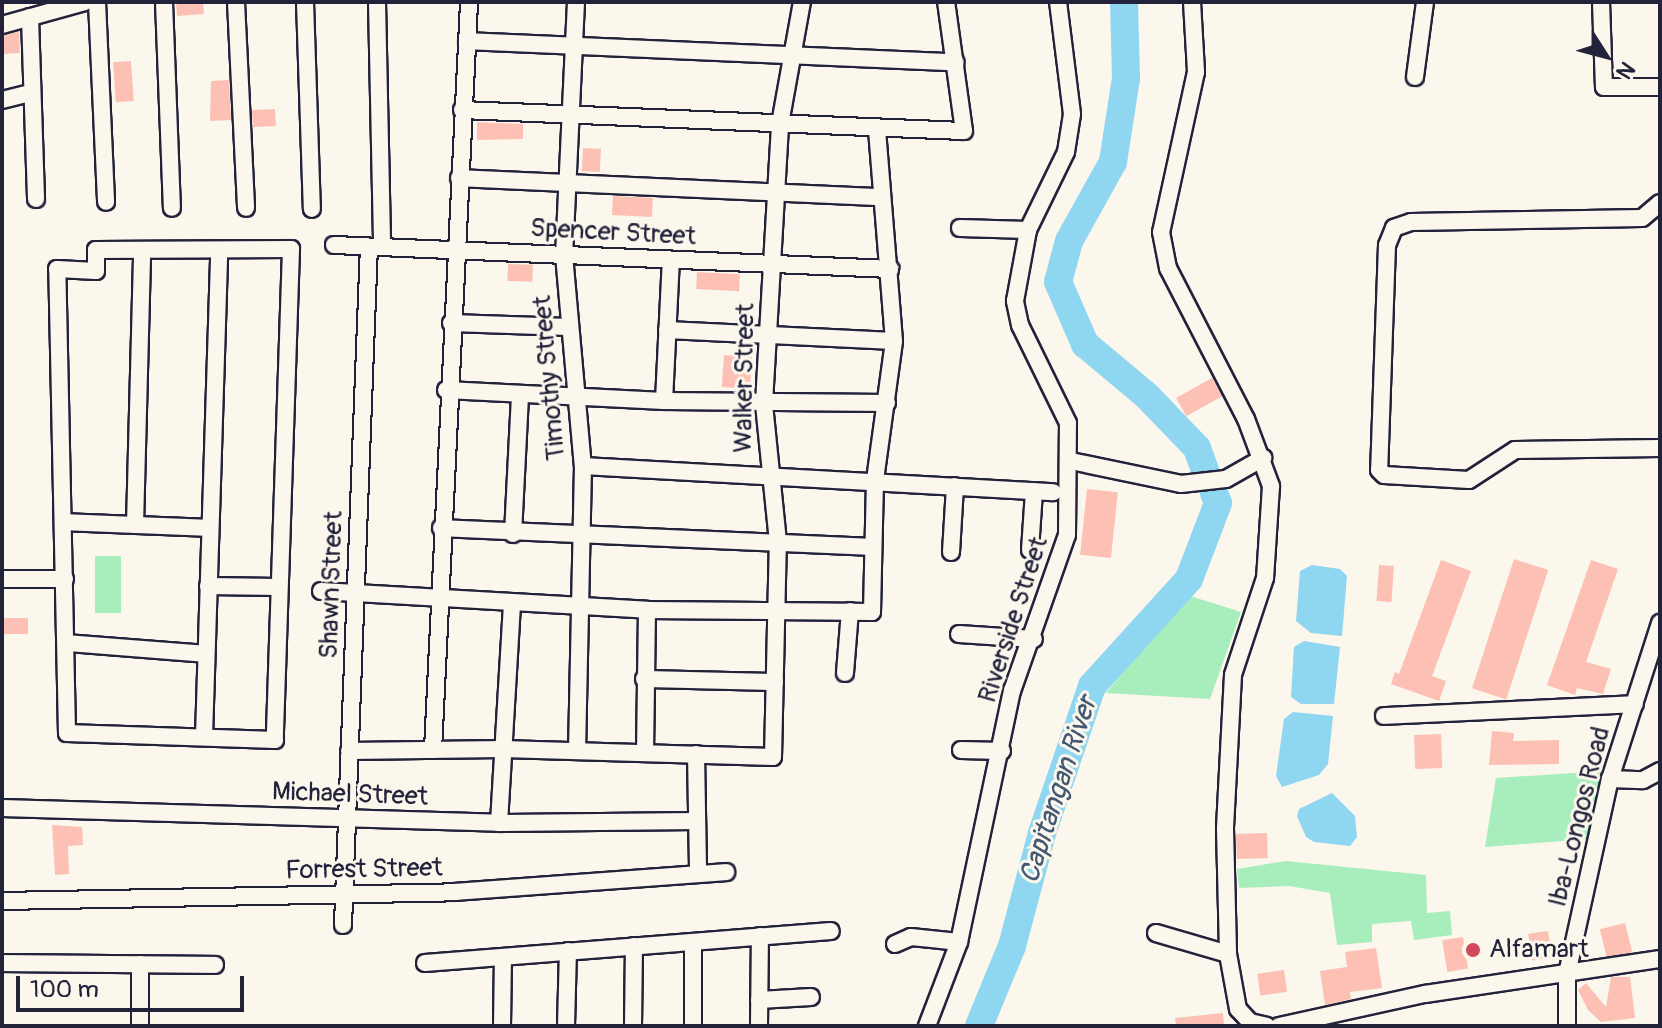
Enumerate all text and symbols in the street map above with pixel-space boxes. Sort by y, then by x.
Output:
north arrow [1566,16,1646,96]
text: N [1610,56,1641,84]
street label: Spencer Street [529,213,697,253]
street label: Timothy Street [527,294,573,462]
street label: Walker Street [728,303,762,453]
street label: Shawn Street [314,511,350,659]
street label: Riverside Street [973,533,1055,707]
water label: Capitangan River [1013,692,1105,888]
street label: Iba-Longos Road [1543,724,1617,910]
street label: Michael Street [272,777,428,813]
street label: Forrest Street [285,853,443,887]
place label: Alfamart [1489,934,1589,966]
marker: Alfamart [1464,941,1482,959]
scale bar [20,960,248,1010]
text: 100 m [30,975,99,1004]

